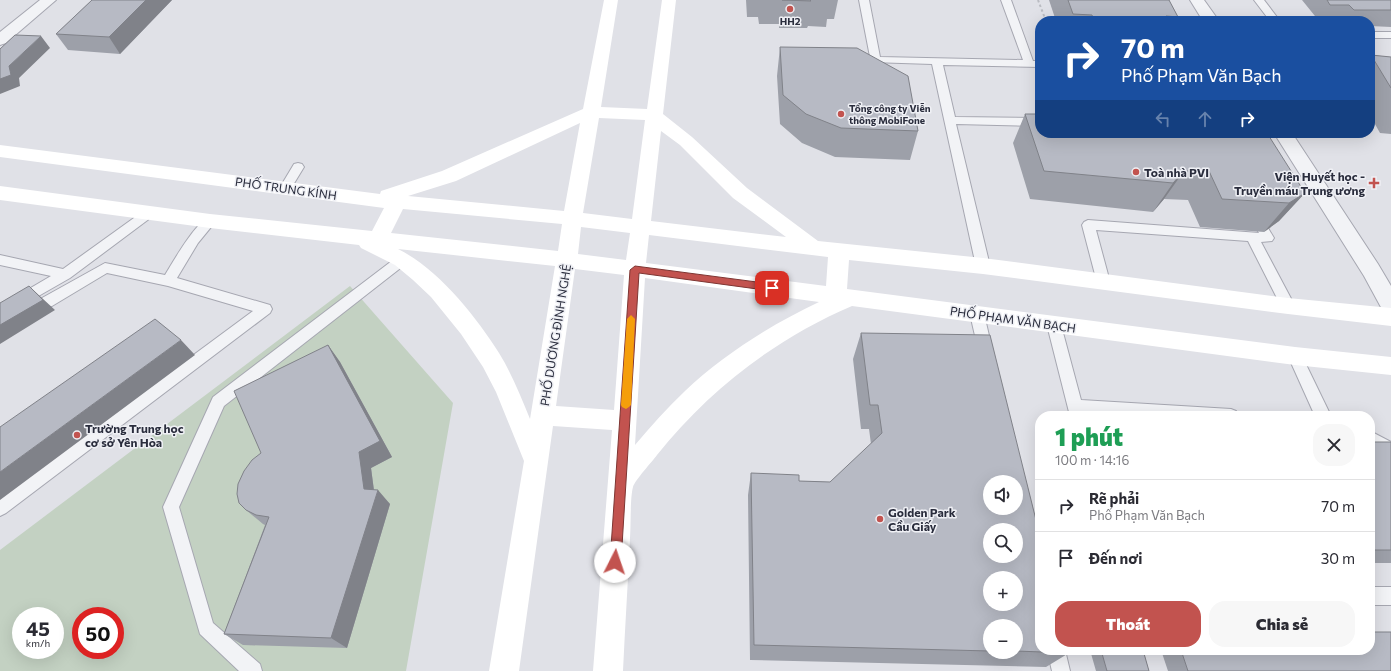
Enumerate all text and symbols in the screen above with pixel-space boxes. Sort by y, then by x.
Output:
marker: HH2 [785,4,795,14]
place label: HH2 [780,15,801,27]
text: 70 m [1121,30,1185,64]
icon: right [1055,32,1107,84]
text: Phố Phạm Văn Bạch [1121,64,1282,86]
place label: Tổng công ty Viễn thông MobiFone [849,102,931,126]
icon: left [1152,108,1174,130]
icon: ahead [1194,108,1216,130]
icon: right [1236,108,1258,130]
marker: Tổng công ty Viễn thông MobiFone [836,109,846,119]
place label: Toà nhà PVI [1144,165,1209,179]
marker: Toà nhà PVI [1131,167,1141,177]
place label: Viện Huyết học - Truyền máu Trung ương [1234,169,1365,197]
street label: PHỐ TRUNG KÍNH [234,173,338,202]
marker: Viện Huyết học - Truyền máu Trung ương [1368,177,1380,189]
street label: PHỐ DƯƠNG ĐÌNH NGHỆ [536,263,573,407]
pin [755,271,789,305]
icon: arrive [761,277,783,299]
street label: PHỐ PHẠM VĂN BẠCH [949,302,1077,335]
place label: Trường Trung học cơ sở Yên Hòa [85,421,184,449]
text: 1 phút [1055,422,1123,451]
button: close [1313,424,1355,466]
marker: Trường Trung học cơ sở Yên Hòa [72,430,82,440]
text: 100 m · 14:16 [1055,452,1129,468]
map controls [983,475,1023,659]
button: sound [983,475,1023,515]
text: Rẽ phải [1089,489,1139,507]
icon: right [1055,495,1077,517]
text: 70 m [1321,497,1355,515]
place label: Golden Park Cầu Giấy [888,505,956,533]
text: Phố Phạm Văn Bạch [1089,507,1205,523]
marker: Golden Park Cầu Giấy [875,514,885,524]
button: search [983,523,1023,563]
position arrow [594,541,636,583]
icon: arrive [1055,547,1077,569]
text: Đến nơi [1089,549,1142,567]
text: 30 m [1321,549,1355,567]
button: + [983,571,1023,611]
button: Thoát [1055,601,1201,647]
button: Chia sẻ [1209,601,1355,647]
speed limit sign: 50 [72,607,124,659]
text: 45 [26,616,50,640]
button: − [983,619,1023,659]
text: km/h [26,637,50,649]

